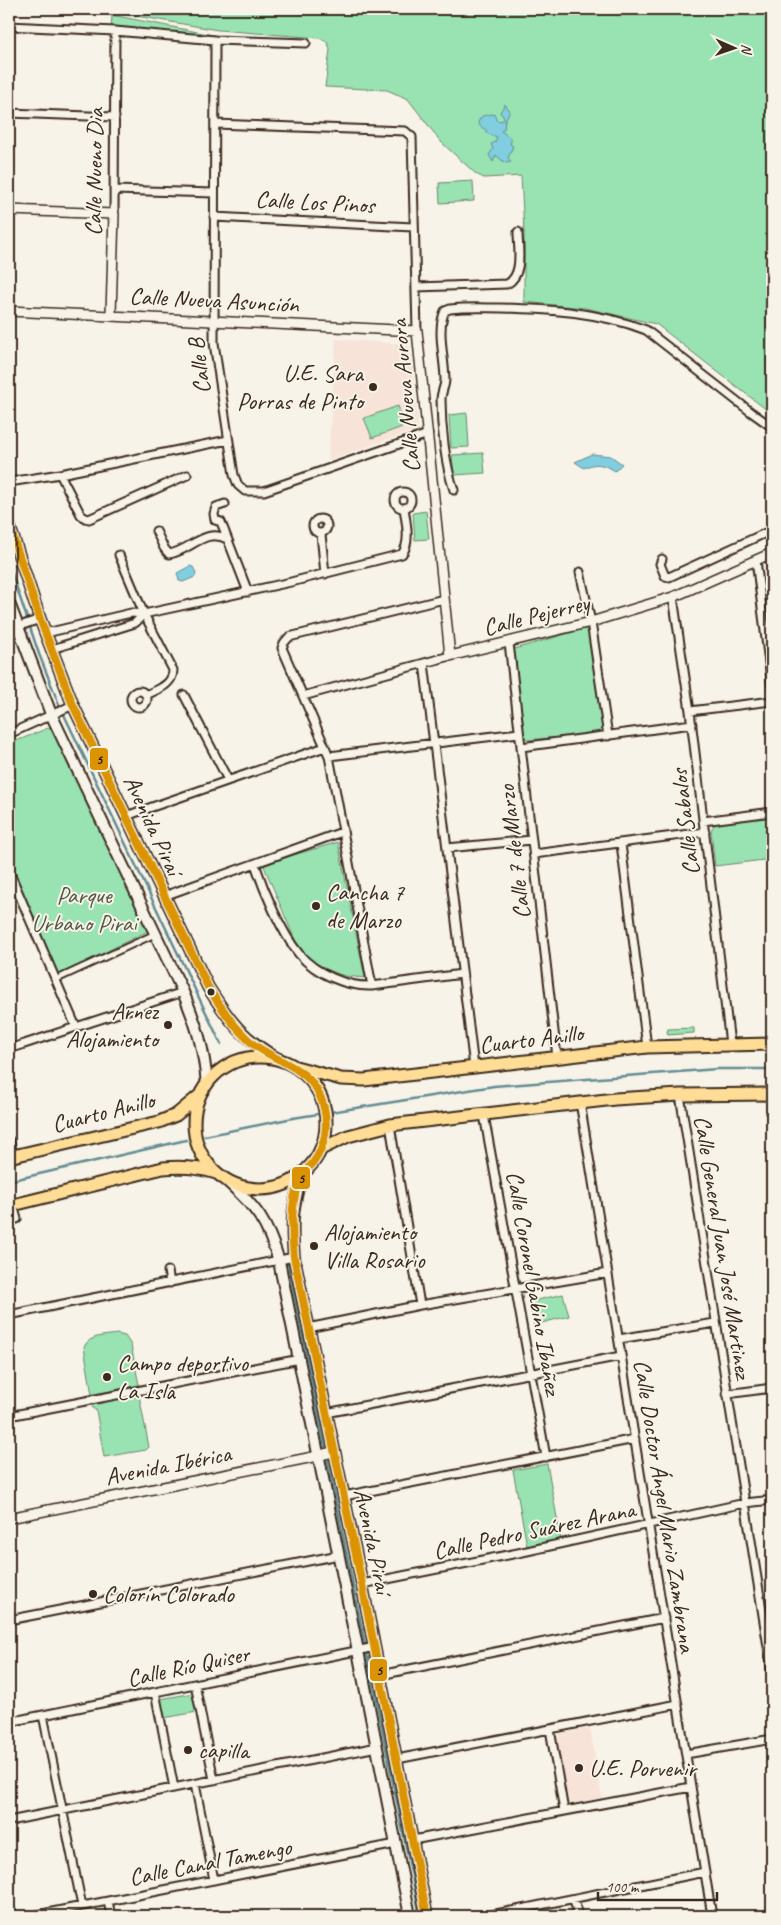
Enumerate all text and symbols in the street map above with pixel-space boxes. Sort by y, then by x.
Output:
north arrow [708,22,758,72]
text: N [738,44,755,55]
street label: Calle Nueno Dia [78,106,110,236]
street label: Calle Los Pinos [255,184,377,220]
street label: Calle Nueva Asunción [129,281,301,319]
street label: Calle Nueva Aurora [383,317,427,474]
street label: Calle B [181,335,217,396]
place label: U.E. Sara Porras de Pinto [237,358,366,416]
marker: U.E. Sara Porras de Pinto [367,381,379,393]
street label: Calle Pejerrey [480,587,594,643]
line badge: 5 [89,747,109,771]
text: 5 [96,751,104,768]
street label: Calle Sabalos [663,765,706,877]
street label: Avenida Piraí [117,770,191,884]
street label: Calle 7 de Marzo [491,782,537,921]
place label: Cancha 7 de Marzo [326,877,405,935]
park label: Parque Urbano Pirai [31,880,139,938]
marker: Cancha 7 de Marzo [310,900,322,912]
unlabelled marker [206,987,216,997]
place label: Arnez Alojamiento [66,996,161,1054]
street label: Cuarto Anillo [477,1017,587,1060]
marker: Arnez Alojamiento [162,1019,174,1031]
street label: Cuarto Anillo [49,1084,160,1139]
street label: Calle General Juan José Martinez [687,1113,759,1383]
line badge: 5 [291,1166,311,1190]
street label: Calle Coronel Gabino Ibañez [500,1169,569,1400]
text: 5 [298,1170,306,1187]
place label: Alojamiento Villa Rosario [324,1217,426,1275]
marker: Alojamiento Villa Rosario [308,1240,320,1252]
place label: Campo deportivo La Isla [117,1348,249,1406]
street label: Calle Doctor Ángel Mario Zambrana [627,1357,703,1656]
marker: Campo deportivo La Isla [101,1371,113,1383]
street label: Avenida Ibérica [103,1438,235,1492]
street label: Avenida Piraí [347,1486,400,1601]
street label: Calle Pedro Suárez Arana [430,1494,640,1566]
place label: Colorín Colorado [103,1579,235,1609]
marker: Colorín Colorado [87,1588,99,1600]
street label: Calle Río Quiser [124,1638,254,1694]
line badge: 5 [369,1658,388,1682]
text: 5 [376,1662,384,1679]
place label: capilla [198,1735,251,1765]
marker: capilla [182,1744,194,1756]
place label: U.E. Porvenir [589,1753,698,1783]
marker: U.E. Porvenir [573,1762,585,1774]
street label: Calle Canal Tamengo [126,1831,295,1892]
scale bar [598,1870,717,1902]
text: 100 m [606,1878,640,1897]

